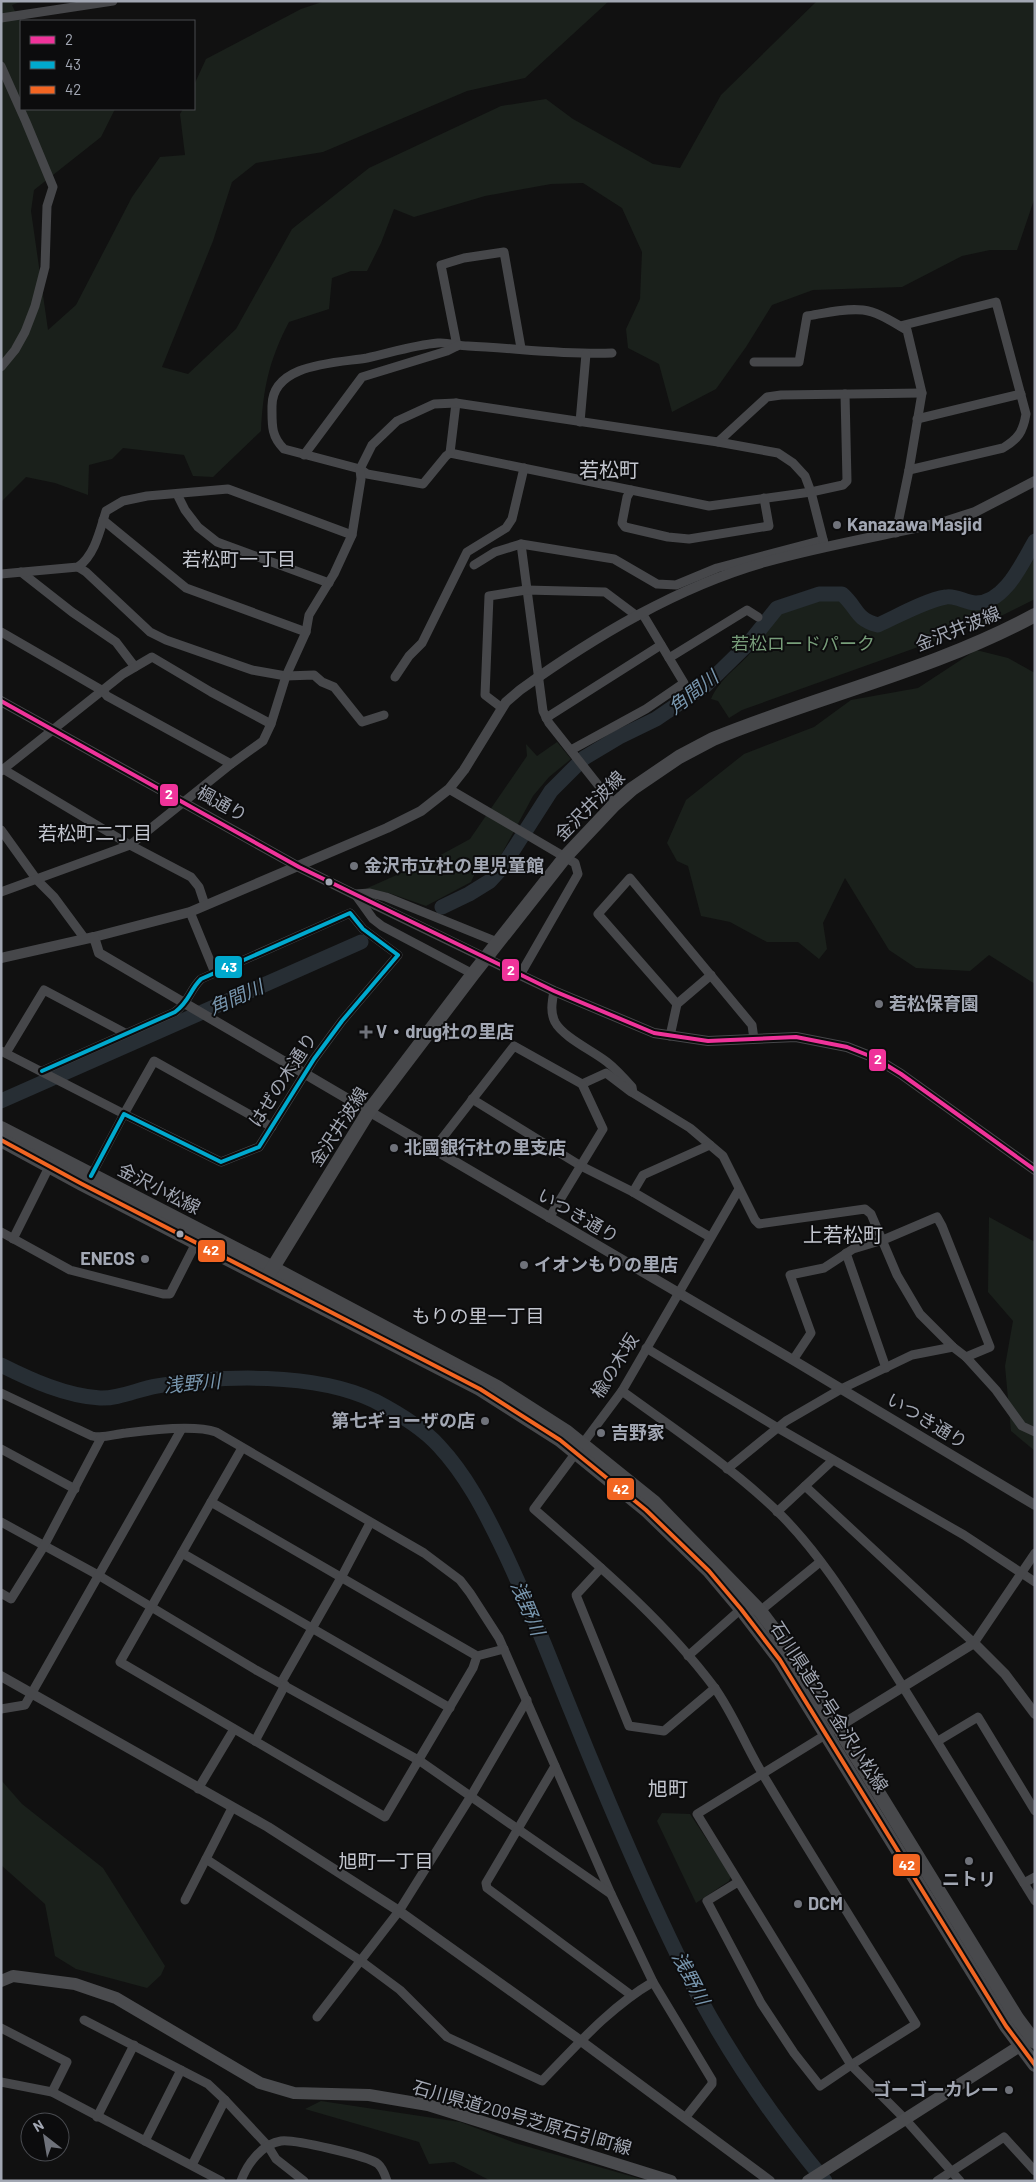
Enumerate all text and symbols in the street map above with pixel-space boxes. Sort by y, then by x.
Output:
legend [20,20,195,110]
text: 2 [65,30,73,48]
text: 43 [65,55,81,73]
text: 42 [65,80,81,98]
district label: 若松町 [579,457,639,481]
place label: Kanazawa Masjid [847,513,982,535]
marker: Kanazawa Masjid [831,519,843,531]
district label: 若松町一丁目 [182,547,296,570]
street label: 金沢井波線 [912,601,1003,655]
park label: 若松ロードパーク [731,632,875,654]
water label: 角間川 [663,664,724,718]
street label: 金沢井波線 [550,766,629,845]
street label: 楓通り [194,780,251,826]
line badge: 2 [159,783,179,807]
text: 2 [165,785,173,802]
district label: 若松町二丁目 [38,821,152,844]
place label: 金沢市立杜の里児童館 [364,854,544,876]
marker: 金沢市立杜の里児童館 [348,860,360,872]
unlabelled marker [324,877,334,887]
line badge: 43 [214,955,243,979]
text: 43 [221,958,237,975]
line badge: 2 [501,958,520,982]
text: 2 [507,961,515,978]
water label: 角間川 [205,974,268,1019]
place label: 若松保育園 [889,992,979,1014]
marker: 若松保育園 [873,998,885,1010]
place label: V・drug杜の里店 [376,1020,514,1042]
marker: V・drug杜の里店 [360,1026,372,1038]
street label: はぜの木通り [244,1028,321,1131]
line badge: 2 [868,1048,887,1072]
text: 2 [874,1050,882,1067]
street label: 金沢井波線 [304,1083,372,1170]
place label: 北國銀行杜の里支店 [404,1136,566,1158]
marker: 北國銀行杜の里支店 [388,1142,400,1154]
street label: 金沢小松線 [114,1158,205,1218]
street label: いつき通り [534,1183,623,1247]
district label: 上若松町 [803,1222,883,1246]
unlabelled marker [175,1229,185,1239]
line badge: 42 [197,1239,226,1263]
text: 42 [203,1241,219,1258]
place label: ENEOS [80,1247,135,1269]
marker: ENEOS [139,1253,151,1265]
place label: イオンもりの里店 [534,1253,678,1275]
marker: イオンもりの里店 [518,1259,530,1271]
district label: もりの里一丁目 [411,1304,545,1327]
street label: 楡の木坂 [586,1329,643,1402]
water label: 浅野川 [163,1368,223,1396]
street label: いつき通り [883,1388,972,1453]
place label: 第七ギョーザの店 [331,1409,475,1431]
marker: 第七ギョーザの店 [479,1415,491,1427]
place label: 吉野家 [611,1421,665,1443]
marker: 吉野家 [595,1427,607,1439]
line badge: 42 [606,1477,635,1501]
text: 42 [613,1480,629,1497]
water label: 浅野川 [507,1577,551,1640]
street label: 石川県道22号金沢小松線 [766,1617,893,1796]
district label: 旭町 [648,1776,688,1800]
district label: 旭町一丁目 [338,1849,434,1872]
line badge: 42 [892,1853,921,1877]
marker: ニトリ [963,1855,975,1867]
text: 42 [899,1856,915,1873]
place label: ニトリ [942,1868,996,1890]
place label: DCM [808,1892,843,1914]
marker: DCM [792,1898,804,1910]
water label: 浅野川 [668,1947,716,2010]
street label: 石川県道209号芝原石引町線 [410,2075,635,2159]
place label: ゴーゴーカレー [873,2078,999,2100]
marker: ゴーゴーカレー [1003,2084,1015,2096]
north arrow [20,2112,70,2162]
text: N [30,2116,46,2135]

